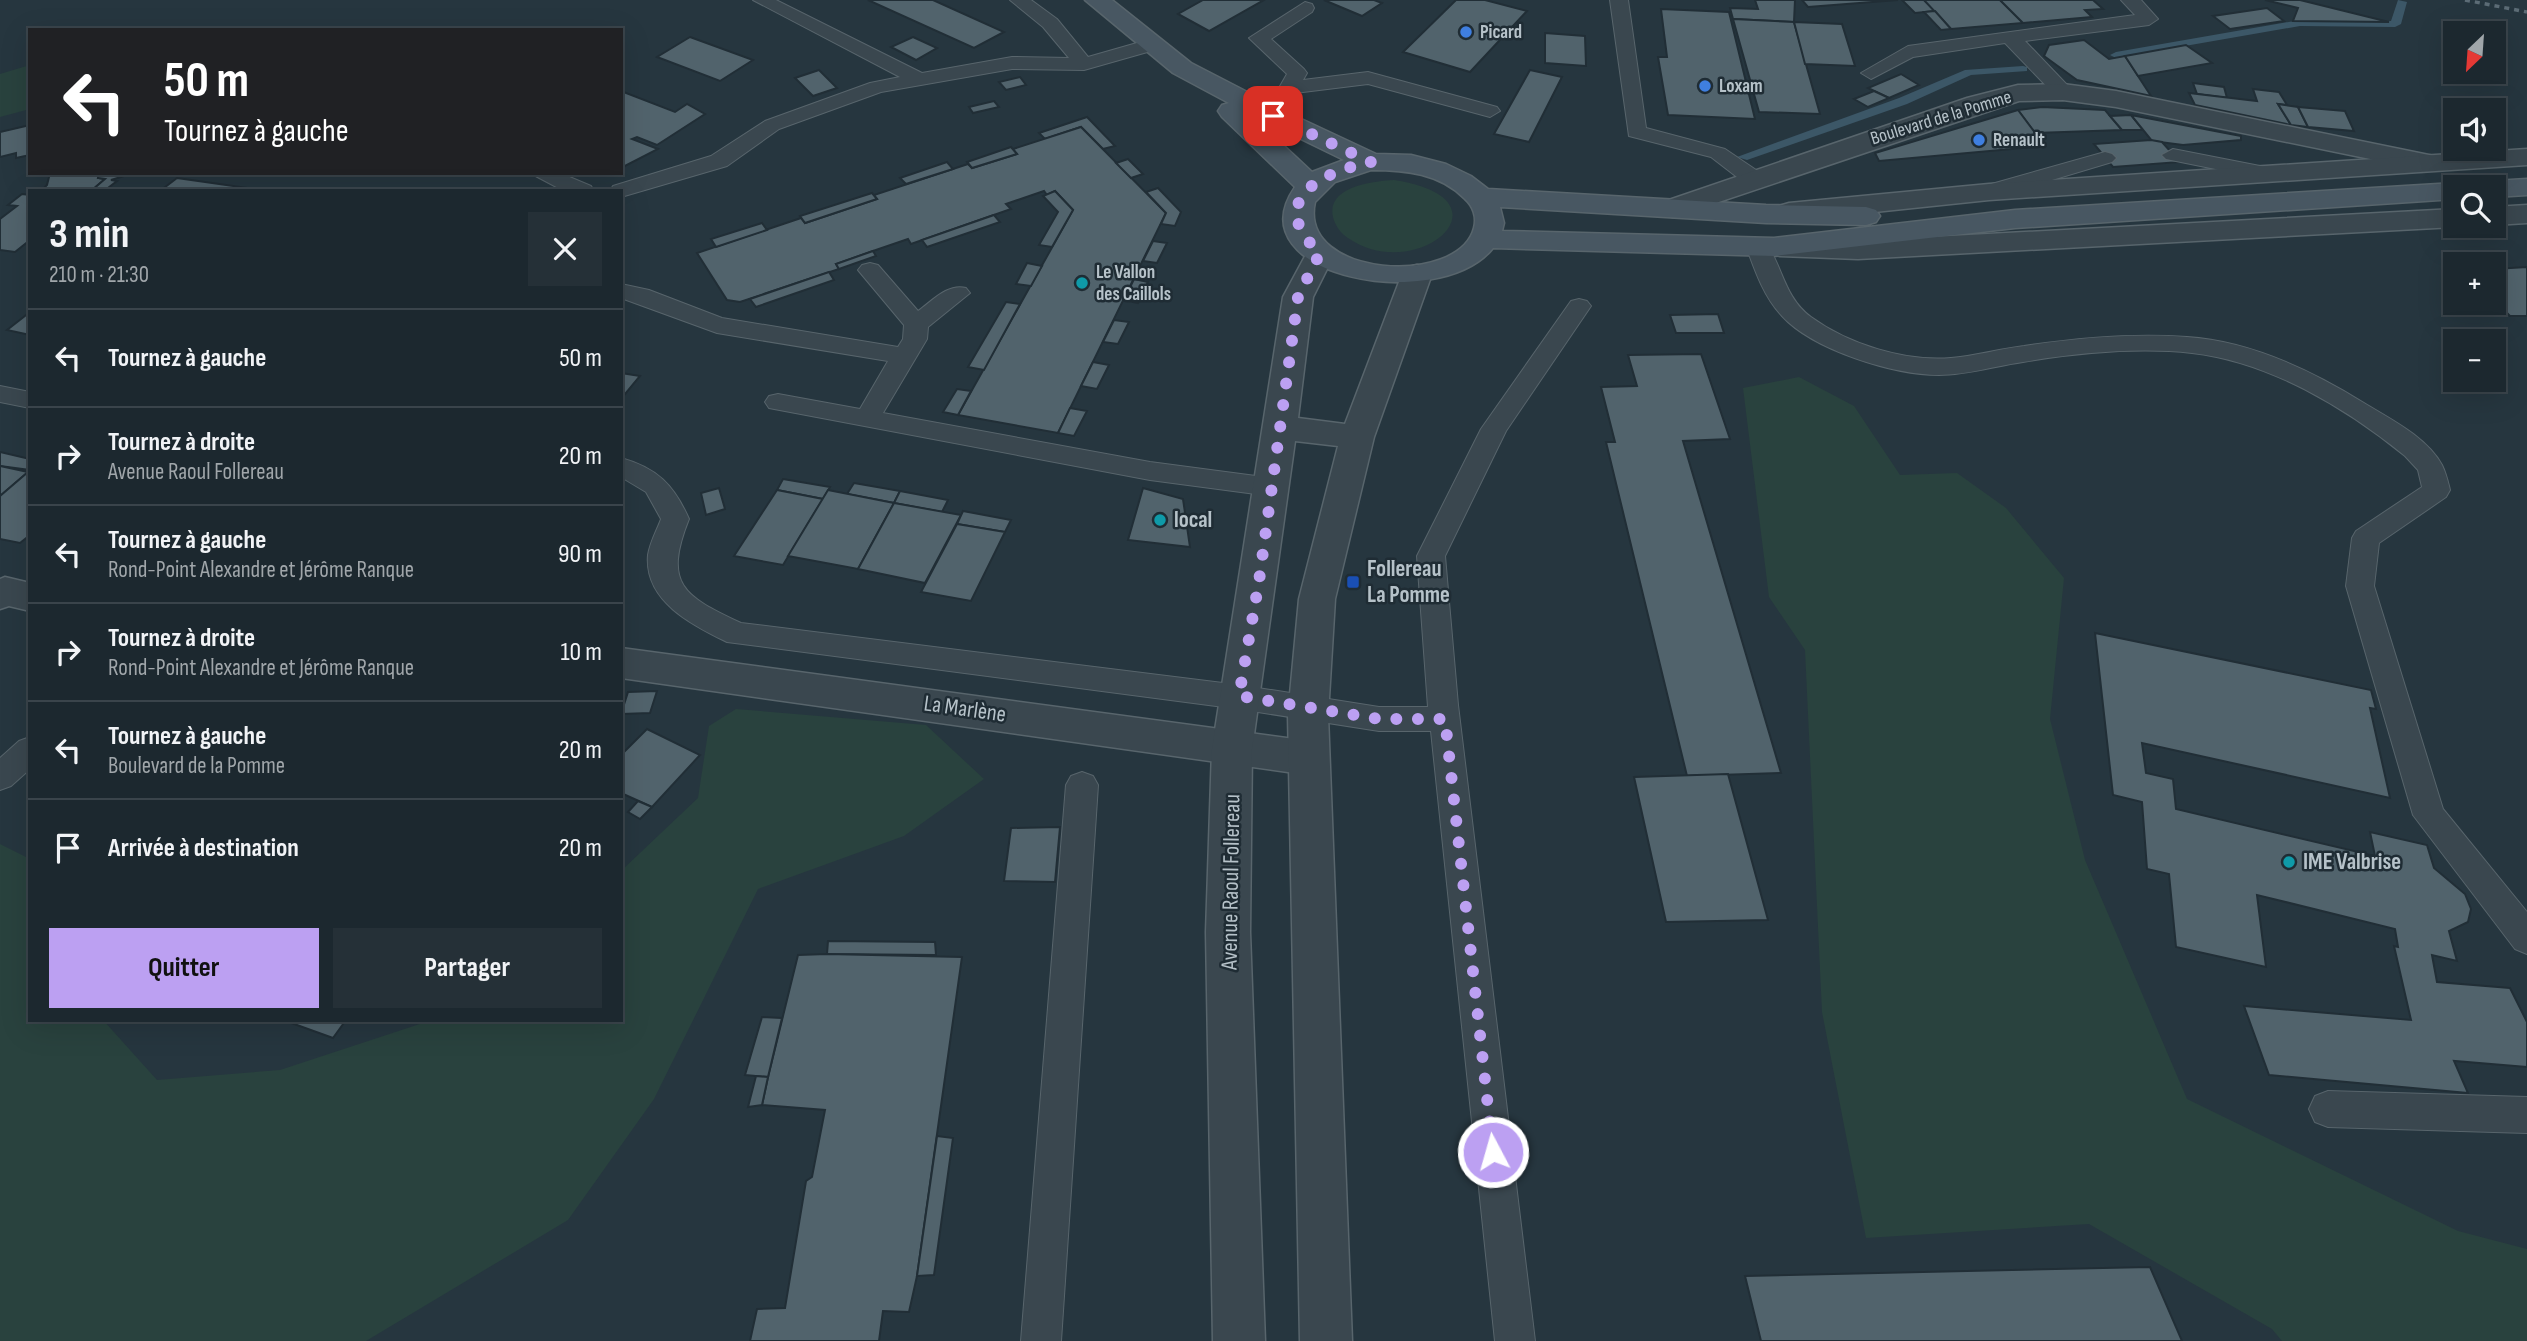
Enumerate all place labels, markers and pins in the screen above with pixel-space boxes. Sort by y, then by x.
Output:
place label: Picard [1480,21,1522,44]
marker: Picard [1458,24,1474,40]
place label: Loxam [1719,75,1763,98]
marker: Loxam [1697,78,1713,94]
pin [1243,86,1303,146]
place label: Renault [1993,129,2045,152]
marker: Renault [1971,132,1987,148]
place label: Le Vallon des Caillols [1096,261,1171,306]
marker: Le Vallon des Caillols [1074,275,1090,291]
place label: local [1174,506,1212,534]
marker: local [1152,512,1168,528]
place label: Follereau La Pomme [1367,555,1450,609]
marker: Follereau La Pomme [1345,574,1361,590]
place label: IME Valbrise [2303,848,2401,876]
marker: IME Valbrise [2281,854,2297,870]

